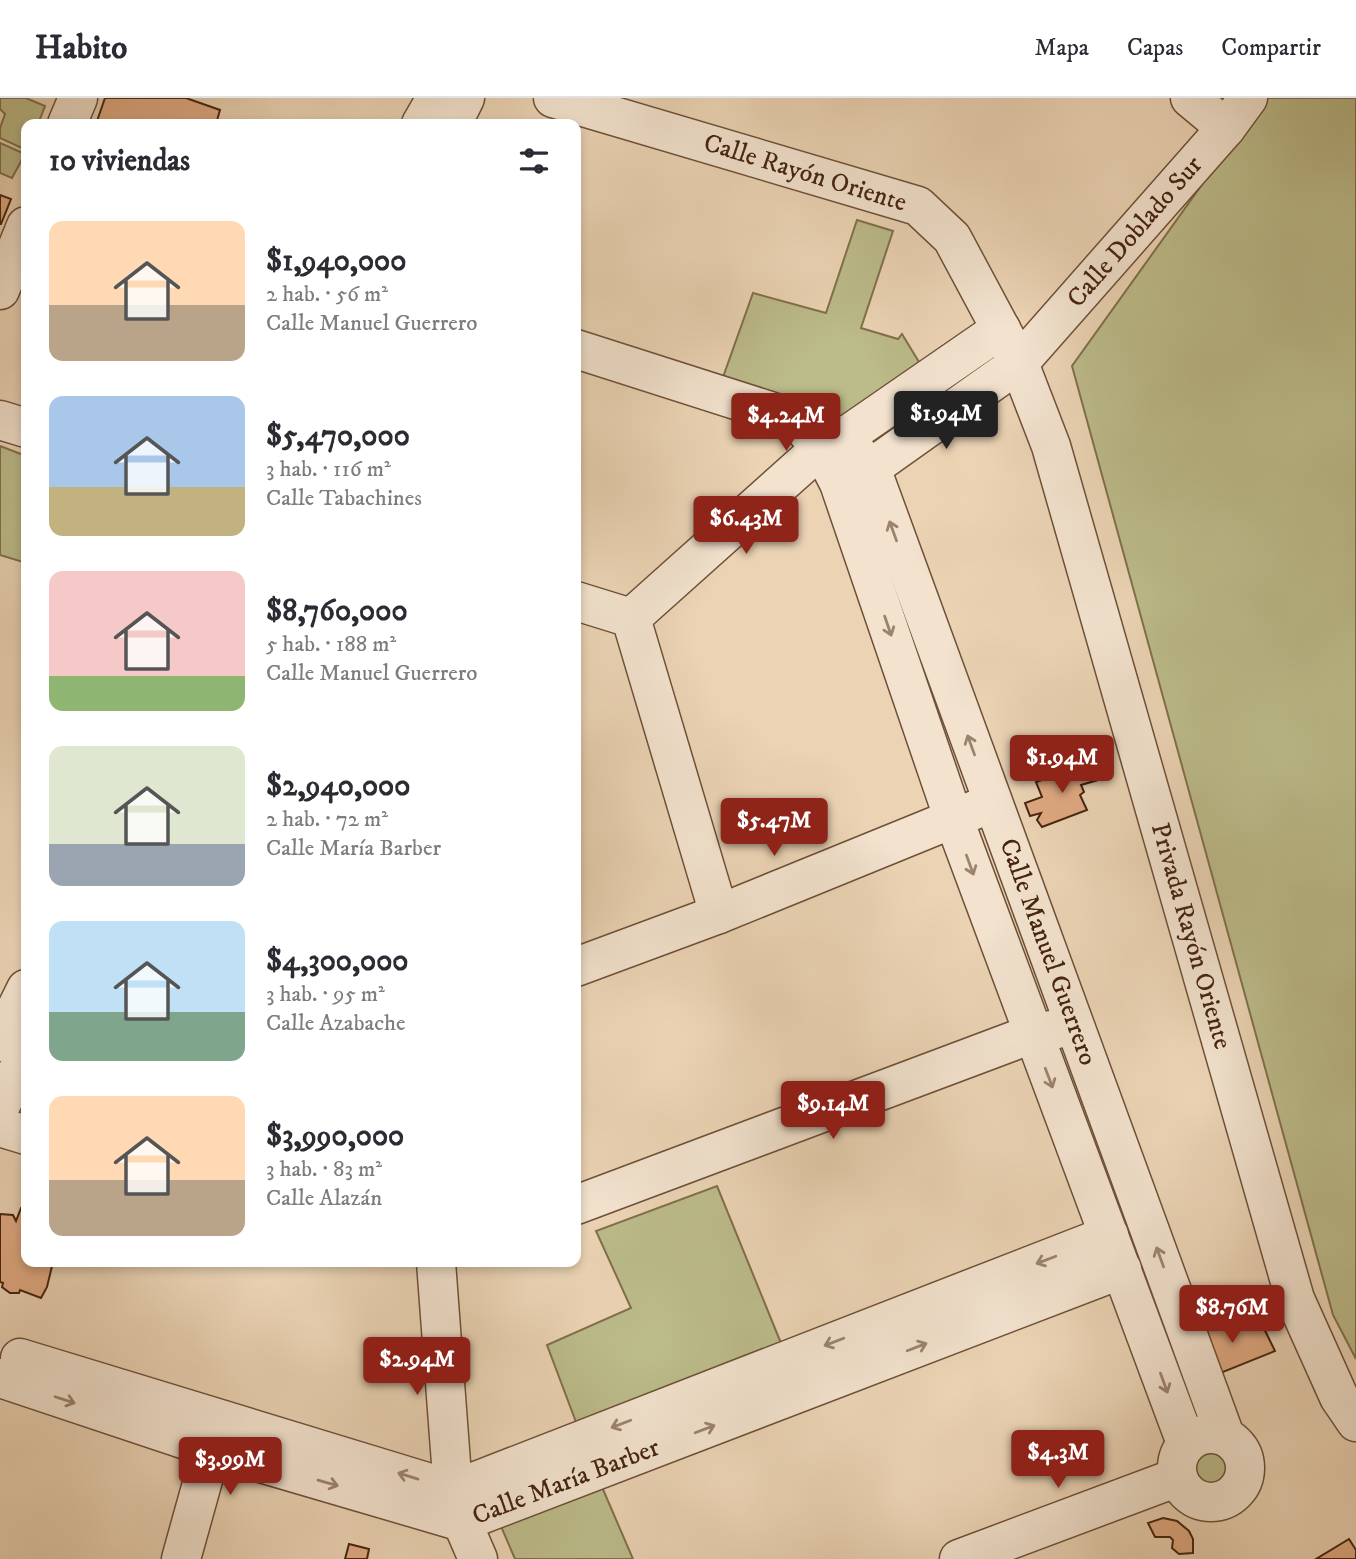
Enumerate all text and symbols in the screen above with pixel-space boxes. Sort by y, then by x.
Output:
text: Habito [35,28,127,69]
text: Mapa [1035,33,1089,63]
text: Capas [1127,33,1183,63]
text: Compartir [1221,33,1321,63]
street label: Calle Rayón Oriente [700,126,910,220]
icon: filters [515,142,553,180]
text: 10 viviendas [49,143,190,180]
street label: Calle Doblado Sur [1060,149,1210,315]
text: $1,940,000 [266,243,406,280]
icon: home [105,249,189,333]
text: 2 hab. · 56 m² [266,280,388,309]
text: Calle Manuel Guerrero [266,309,478,338]
pin: $1.94M [889,392,1003,451]
pin: $4.24M [729,394,843,453]
text: $1.94M [910,399,982,428]
text: $4.24M [747,401,825,430]
text: $5,470,000 [266,418,410,455]
icon: home [105,424,189,508]
text: 3 hab. · 116 m² [266,455,391,484]
text: Calle Tabachines [266,484,422,513]
pin: $6.43M [689,496,803,556]
text: $6.43M [709,504,783,533]
one-way arrow [886,520,899,542]
text: $8,760,000 [266,593,408,630]
icon: home [105,599,189,683]
one-way arrow [883,615,895,637]
text: 5 hab. · 188 m² [266,630,396,659]
text: Calle Manuel Guerrero [266,659,478,688]
one-way arrow [964,734,976,756]
pin: $1.94M [1005,736,1119,795]
text: $1.94M [1026,743,1098,772]
text: $2,940,000 [266,768,410,805]
icon: home [105,774,189,858]
pin: $5.47M [717,798,831,858]
text: 2 hab. · 72 m² [266,805,388,834]
text: $5.47M [737,806,811,835]
street label: Privada Rayón Oriente [1143,819,1239,1053]
text: Calle María Barber [266,834,441,863]
street label: Calle Manuel Guerrero [992,834,1104,1070]
one-way arrow [965,853,978,875]
text: $4,300,000 [266,943,408,980]
icon: home [105,949,189,1033]
text: 3 hab. · 95 m² [266,980,385,1009]
text: Calle Azabache [266,1009,406,1038]
one-way arrow [1044,1067,1057,1088]
pin: $9.14M [776,1082,890,1141]
text: $9.14M [797,1089,869,1118]
text: $3,990,000 [266,1118,404,1155]
icon: home [105,1124,189,1208]
text: 3 hab. · 83 m² [266,1155,382,1184]
text: Calle Alazán [266,1184,382,1213]
one-way arrow [1153,1246,1165,1268]
one-way arrow [1035,1255,1057,1267]
pin: $8.76M [1175,1286,1289,1345]
text: $8.76M [1195,1293,1269,1322]
one-way arrow [823,1337,845,1350]
pin: $2.94M [360,1338,474,1397]
one-way arrow [905,1340,927,1353]
text: $2.94M [379,1345,455,1374]
one-way arrow [1159,1371,1171,1393]
one-way arrow [53,1395,75,1407]
one-way arrow [611,1419,633,1432]
one-way arrow [693,1422,715,1434]
pin: $4.3M [1009,1430,1107,1490]
street label: Calle María Barber [468,1431,665,1533]
pin: $3.99M [173,1438,287,1497]
text: $4.3M [1027,1438,1089,1467]
text: $3.99M [195,1445,265,1474]
one-way arrow [397,1468,419,1481]
one-way arrow [317,1477,339,1490]

